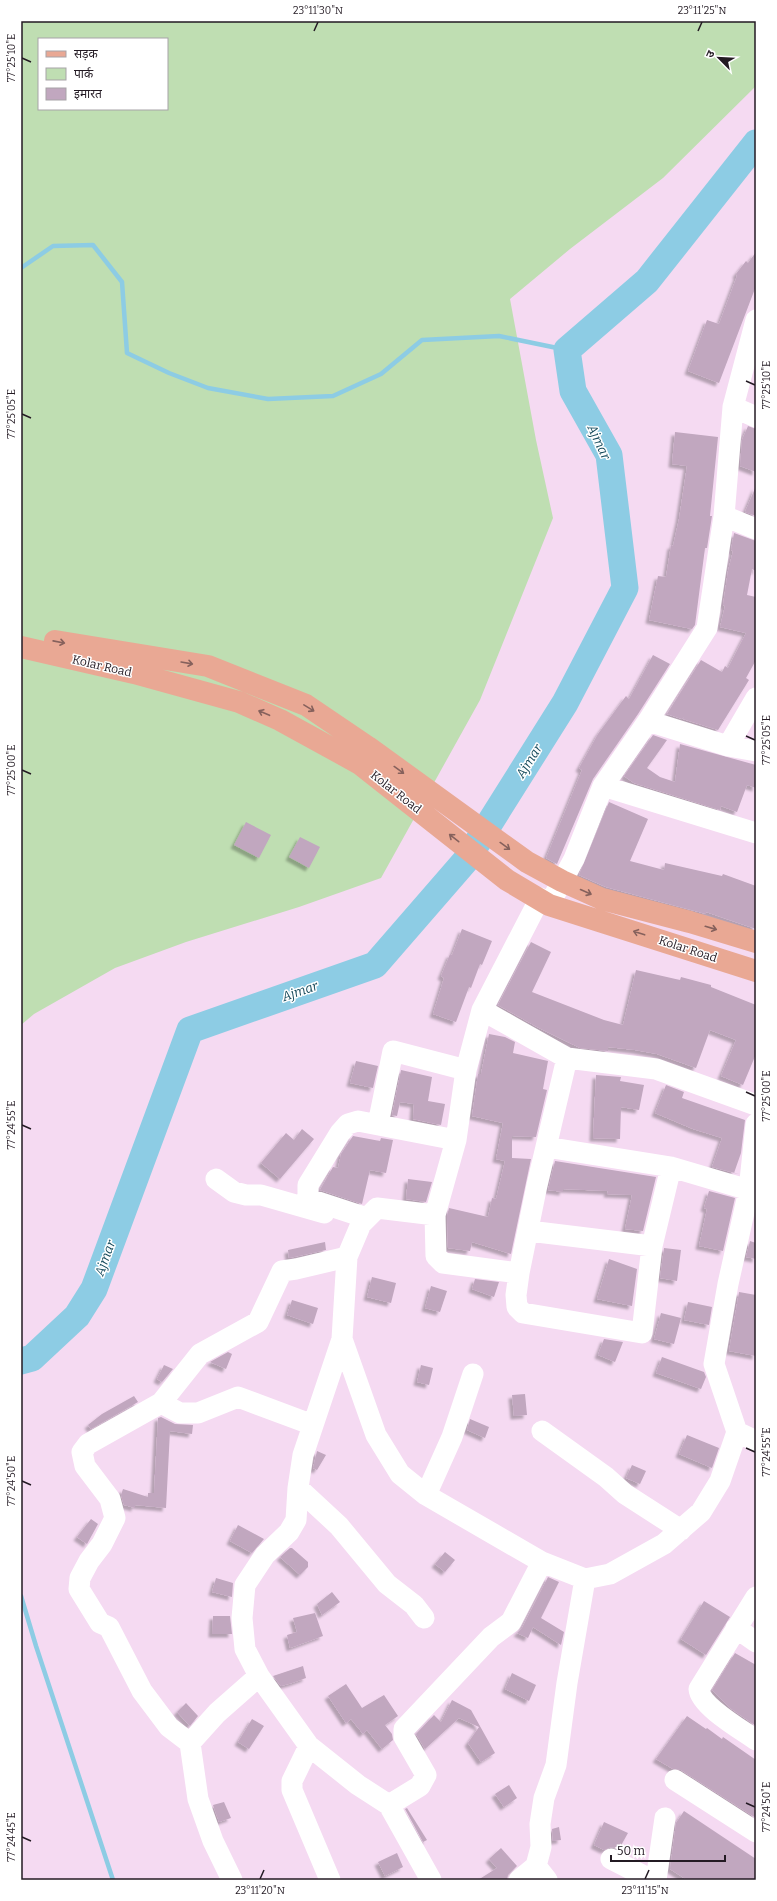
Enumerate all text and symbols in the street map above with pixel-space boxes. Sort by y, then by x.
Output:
text: 23°11'30"N [293,5,343,17]
text: 23°11'25"N [678,5,726,17]
text: 77°25'10"E [6,34,18,82]
legend [38,38,168,110]
north arrow [699,38,739,78]
text: सड़क [74,47,99,61]
text: उ [703,48,718,60]
text: पार्क [74,67,94,81]
text: इमारत [74,87,103,101]
text: 77°25'10"E [761,361,773,409]
text: 77°25'05"E [6,389,18,439]
water label: Ajmar [584,421,614,462]
one-way arrow [52,638,65,646]
street label: Kolar Road [71,652,133,680]
one-way arrow [180,659,193,667]
one-way arrow [303,704,315,712]
one-way arrow [258,709,270,717]
text: 77°25'05"E [761,715,773,765]
water label: Ajmar [512,741,545,781]
text: 77°25'00"E [6,745,18,795]
one-way arrow [394,766,405,774]
street label: Kolar Road [368,768,424,816]
one-way arrow [449,834,460,842]
one-way arrow [499,842,510,850]
one-way arrow [580,889,592,896]
one-way arrow [704,925,717,932]
one-way arrow [633,929,646,936]
street label: Kolar Road [657,933,719,965]
water label: Ajmar [279,978,320,1004]
text: 77°25'00"E [761,1071,773,1121]
text: 77°24'55"E [6,1100,18,1150]
water label: Ajmar [91,1238,119,1279]
text: 77°24'55"E [761,1427,773,1477]
text: 77°24'50"E [6,1456,18,1506]
text: 77°24'50"E [761,1782,773,1832]
text: 77°24'45"E [6,1812,18,1862]
scale bar [611,1837,725,1863]
text: 50 m [617,1844,646,1858]
text: 23°11'20"N [235,1885,285,1897]
text: 23°11'15"N [621,1885,669,1897]

